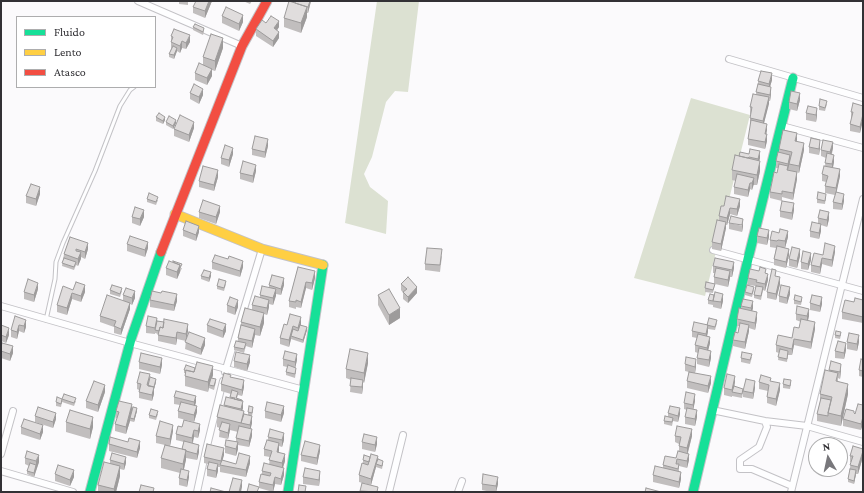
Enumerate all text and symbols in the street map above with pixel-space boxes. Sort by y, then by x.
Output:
legend [16,16,156,88]
text: Fluido [54,25,85,39]
text: Lento [54,45,82,59]
text: Atasco [54,65,86,79]
north arrow [808,437,848,477]
text: N [822,440,831,453]

